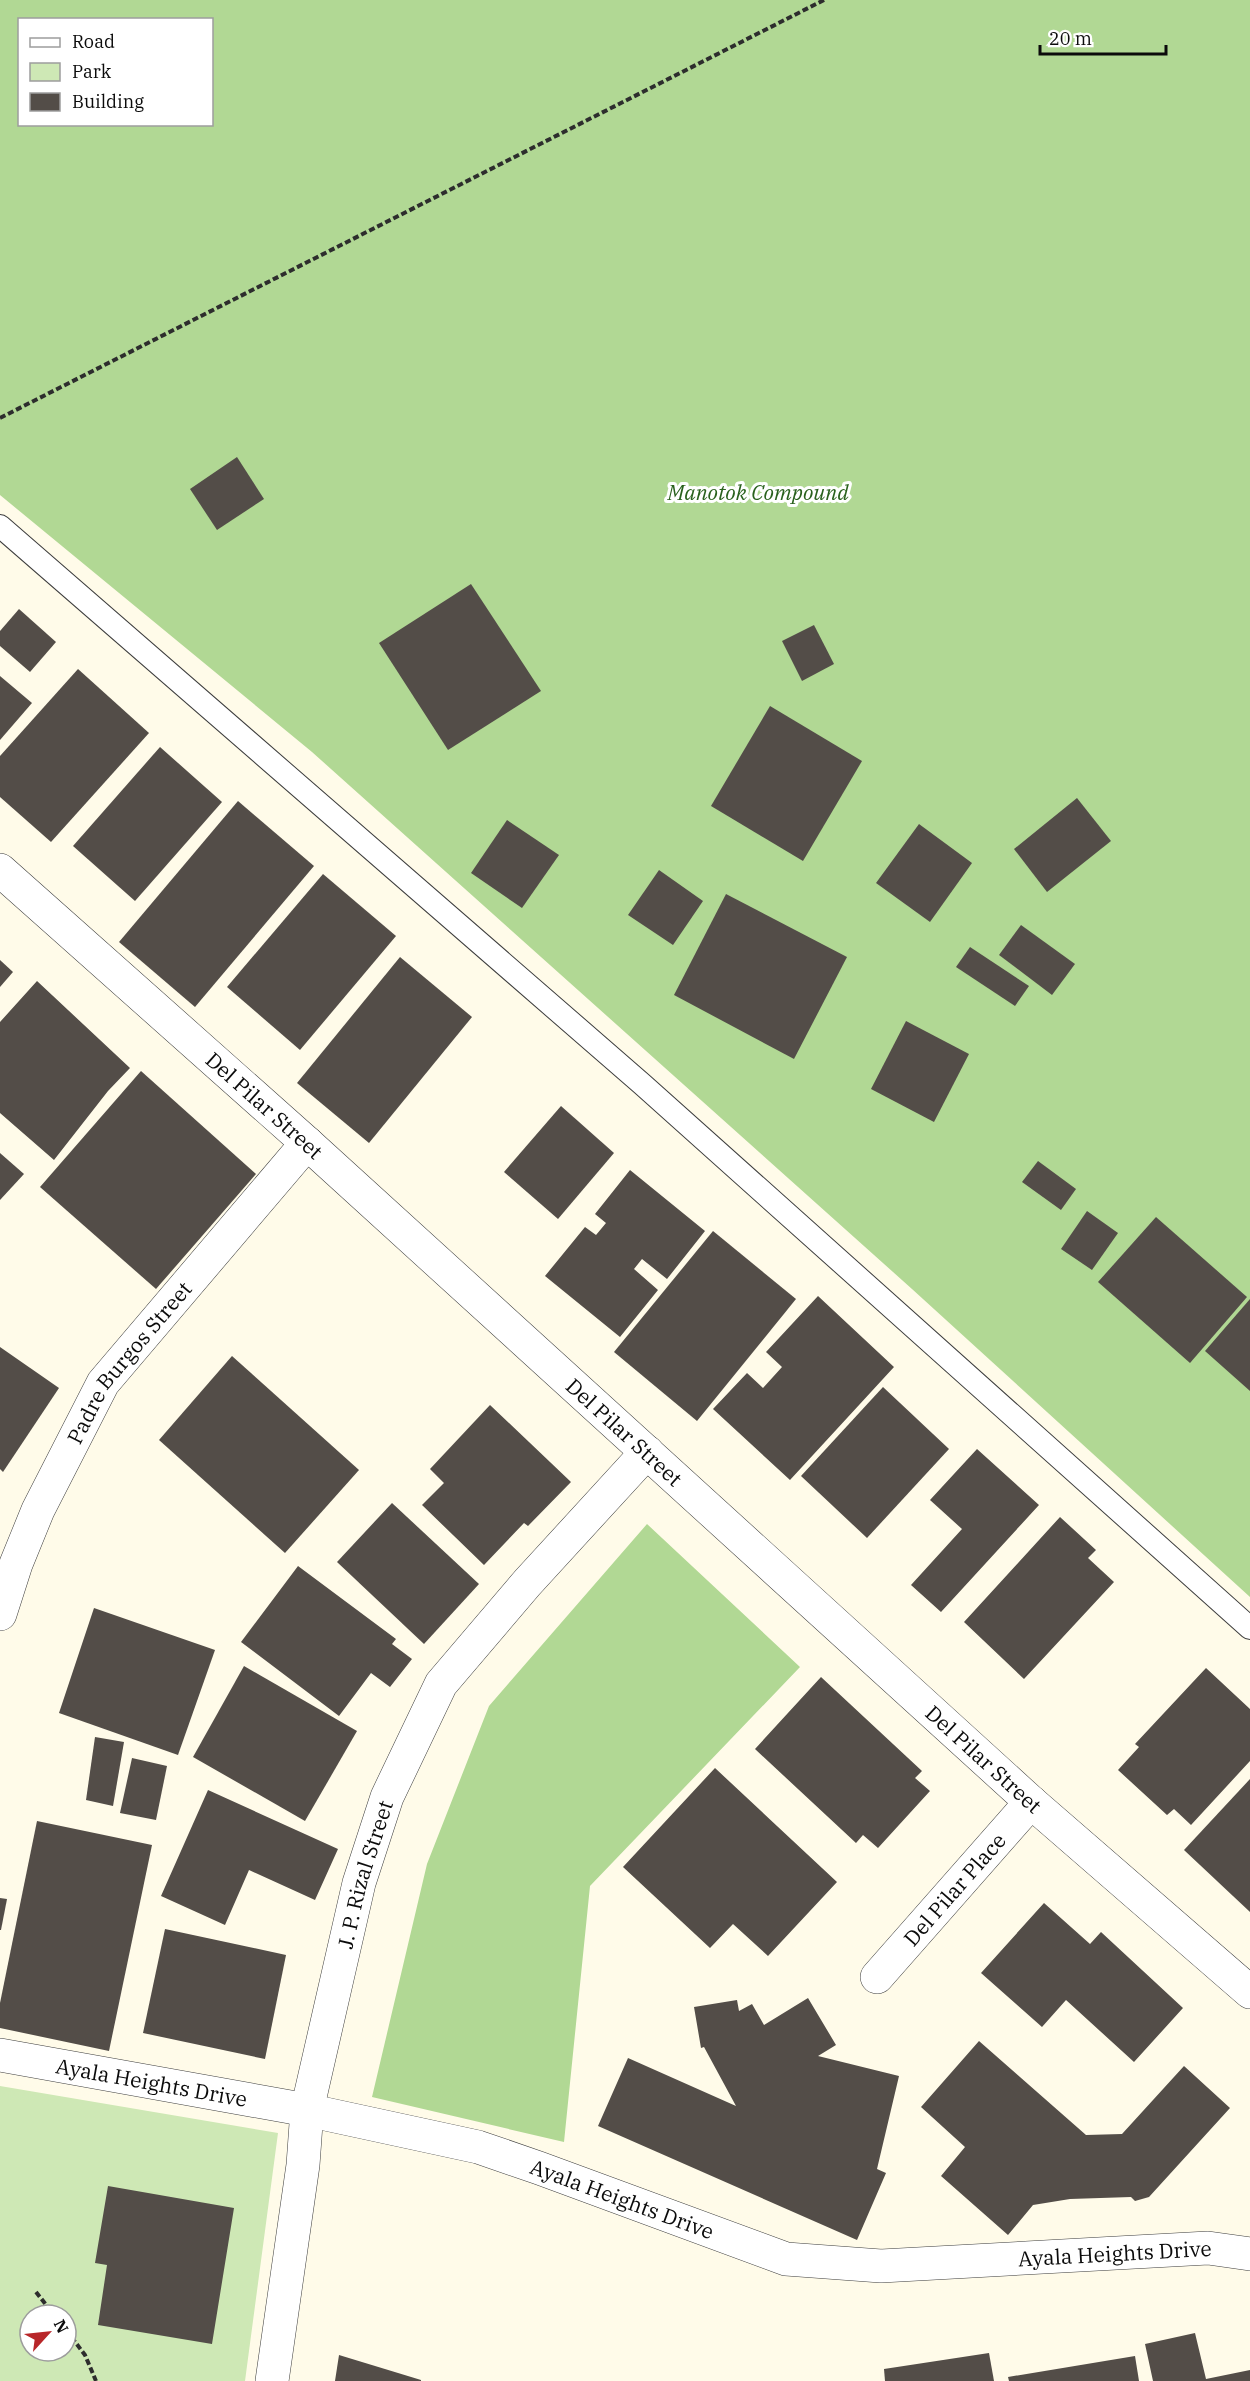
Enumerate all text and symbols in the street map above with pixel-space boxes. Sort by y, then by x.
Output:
legend [18,18,213,126]
scale bar [1040,18,1166,56]
text: 20 m [1049,27,1092,50]
text: Road [72,30,115,53]
text: Park [72,60,112,83]
text: Building [72,90,144,113]
park label: Manotok Compound [666,478,849,506]
street label: Del Pilar Street [200,1046,329,1165]
street label: Padre Burgos Street [60,1275,198,1449]
street label: Del Pilar Street [560,1372,689,1492]
street label: Del Pilar Street [920,1699,1048,1819]
street label: J. P. Rizal Street [330,1797,399,1951]
street label: Del Pilar Place [897,1827,1012,1952]
street label: Ayala Heights Drive [54,2051,249,2113]
street label: Ayala Heights Drive [527,2152,718,2245]
street label: Ayala Heights Drive [1017,2234,1212,2272]
north arrow [18,2303,78,2363]
text: N [50,2316,73,2336]

